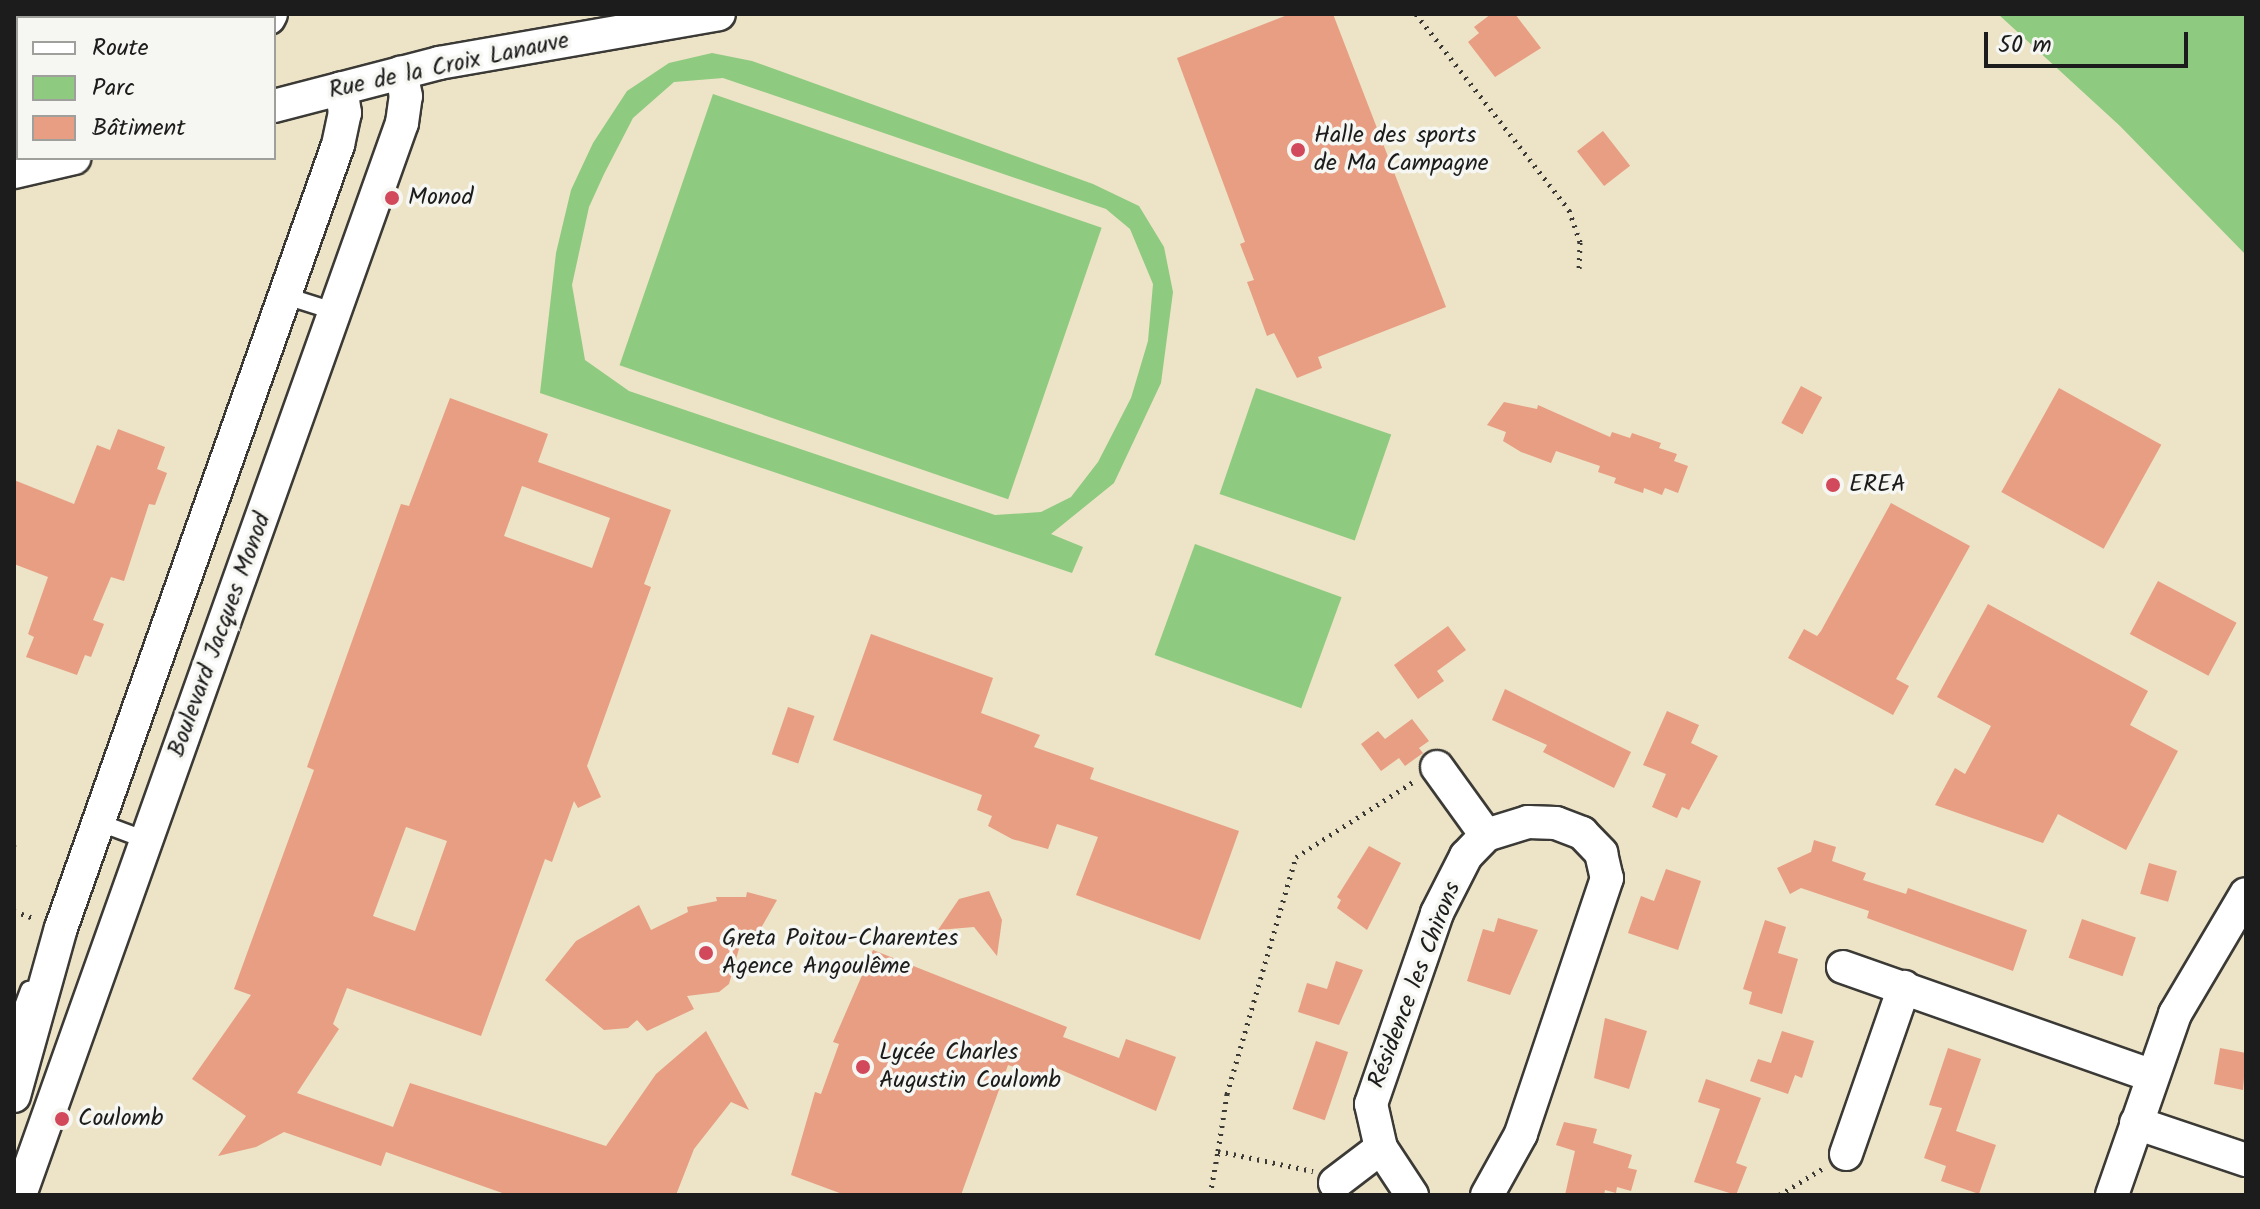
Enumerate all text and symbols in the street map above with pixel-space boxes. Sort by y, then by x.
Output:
legend [16,16,276,160]
scale bar [1988,16,2192,66]
street label: Rue de la Croix Lanauve [326,26,572,106]
text: 50 m [1998,26,2052,65]
text: Route [92,29,149,68]
text: Parc [92,69,135,108]
text: Bâtiment [92,109,186,148]
place label: Halle des sports de Ma Campagne [1314,122,1489,178]
marker: Halle des sports de Ma Campagne [1289,141,1307,159]
place label: Monod [408,184,473,212]
marker: Monod [383,189,401,207]
place label: EREA [1849,471,1906,499]
marker: EREA [1824,476,1842,494]
street label: Boulevard Jacques Monod [162,509,278,761]
street label: Résidence les Chirons [1362,878,1468,1092]
place label: Greta Poitou-Charentes Agence Angoulême [722,925,958,981]
marker: Greta Poitou-Charentes Agence Angoulême [697,944,715,962]
place label: Lycée Charles Augustin Coulomb [879,1039,1061,1095]
marker: Lycée Charles Augustin Coulomb [854,1058,872,1076]
place label: Coulomb [78,1105,163,1133]
marker: Coulomb [53,1110,71,1128]

